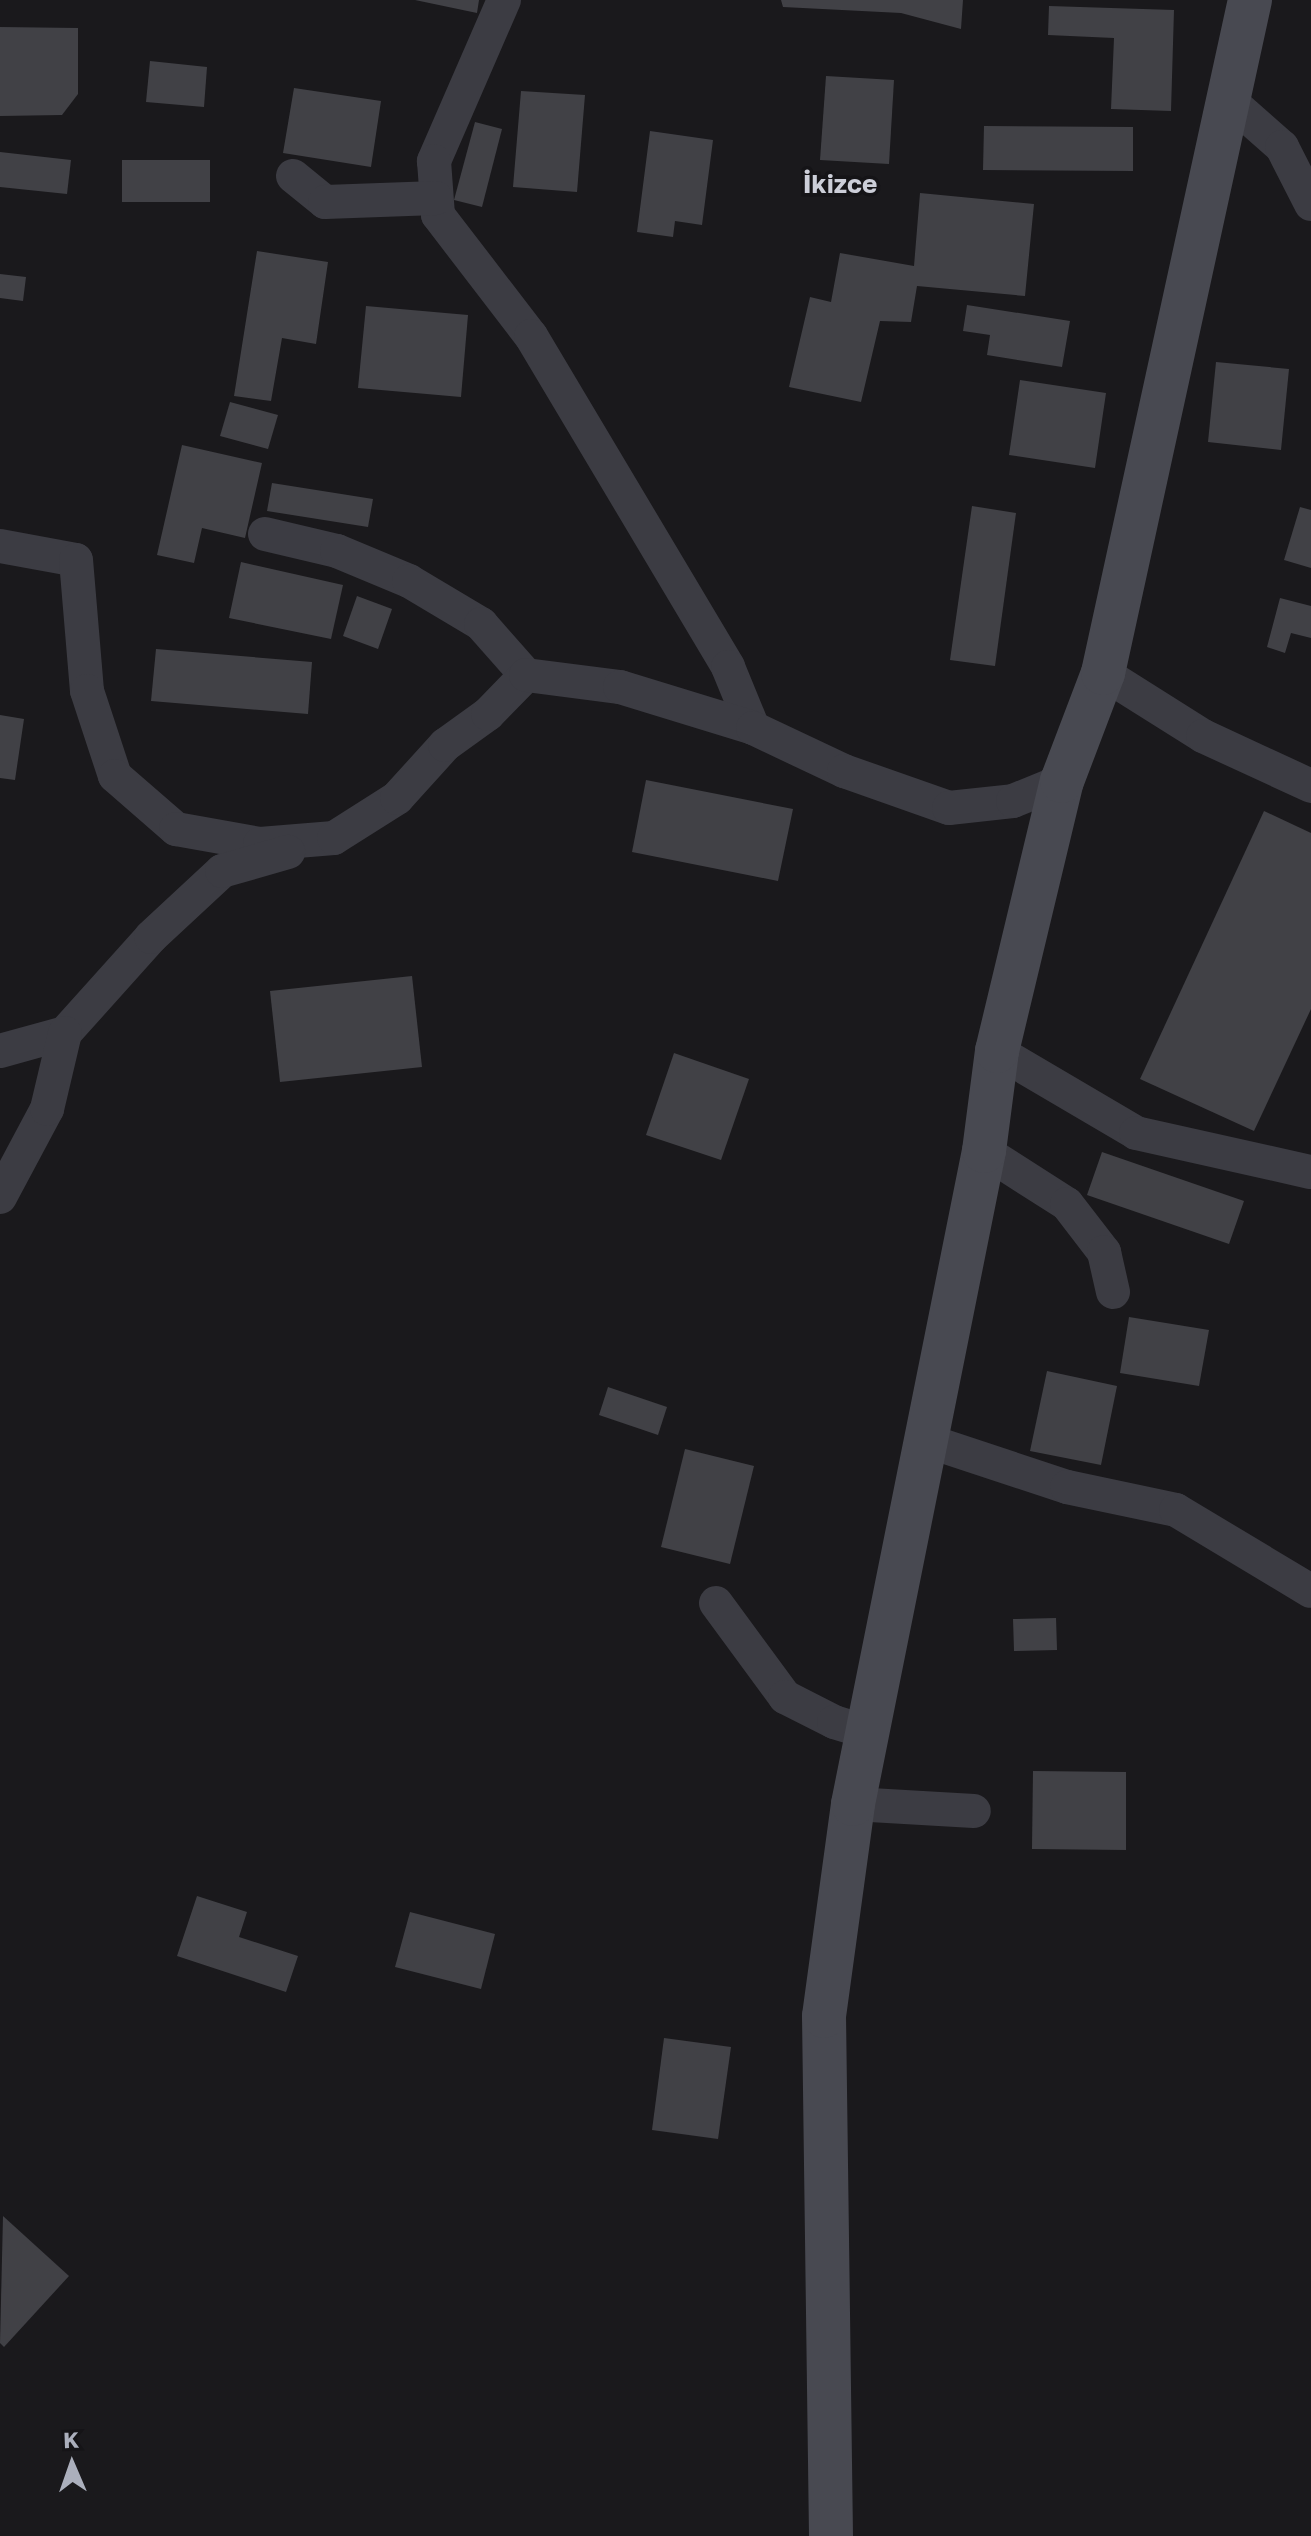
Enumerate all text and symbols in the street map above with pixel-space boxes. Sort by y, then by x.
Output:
district label: İkizce [803,168,877,200]
north arrow [32,2424,112,2504]
text: K [63,2426,80,2453]

